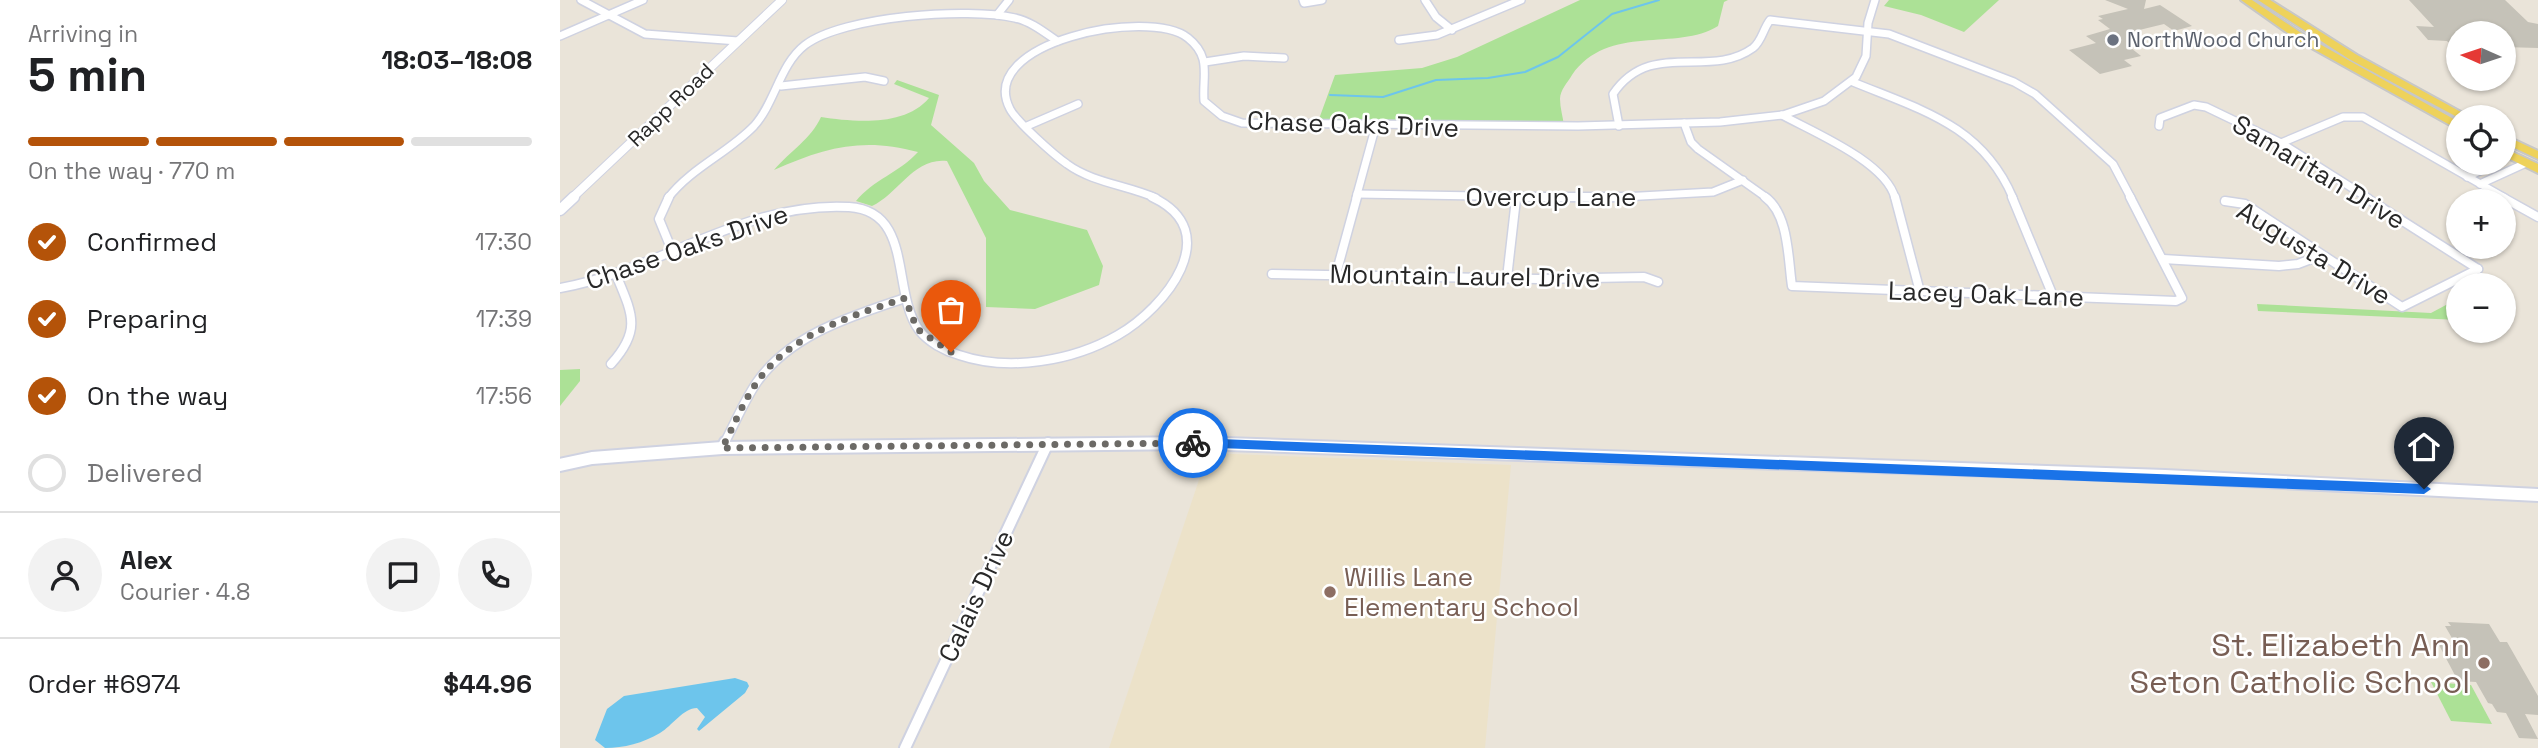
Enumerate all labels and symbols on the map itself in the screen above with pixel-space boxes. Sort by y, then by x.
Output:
north arrow [2446,21,2516,91]
place label: NorthWood Church [2127,26,2319,53]
marker: NorthWood Church [2105,32,2121,48]
street label: Rapp Road [622,57,719,152]
street label: Chase Oaks Drive [1247,103,1459,145]
street label: Samaritan Drive [2226,107,2412,237]
street label: Overcup Lane [1466,180,1636,214]
street label: Augusta Drive [2231,194,2397,312]
street label: Chase Oaks Drive [581,196,793,298]
street label: Mountain Laurel Drive [1329,257,1601,295]
street label: Lacey Oak Lane [1888,274,2084,314]
pin [921,280,981,352]
courier [1158,408,1228,478]
pin [2394,417,2454,489]
street label: Calais Drive [931,524,1021,668]
place label: Willis Lane Elementary School [1344,560,1579,624]
marker: Willis Lane Elementary School [1322,584,1338,600]
place label: St. Elizabeth Ann Seton Catholic School [2129,625,2470,702]
marker: St. Elizabeth Ann Seton Catholic School [2476,655,2492,671]

